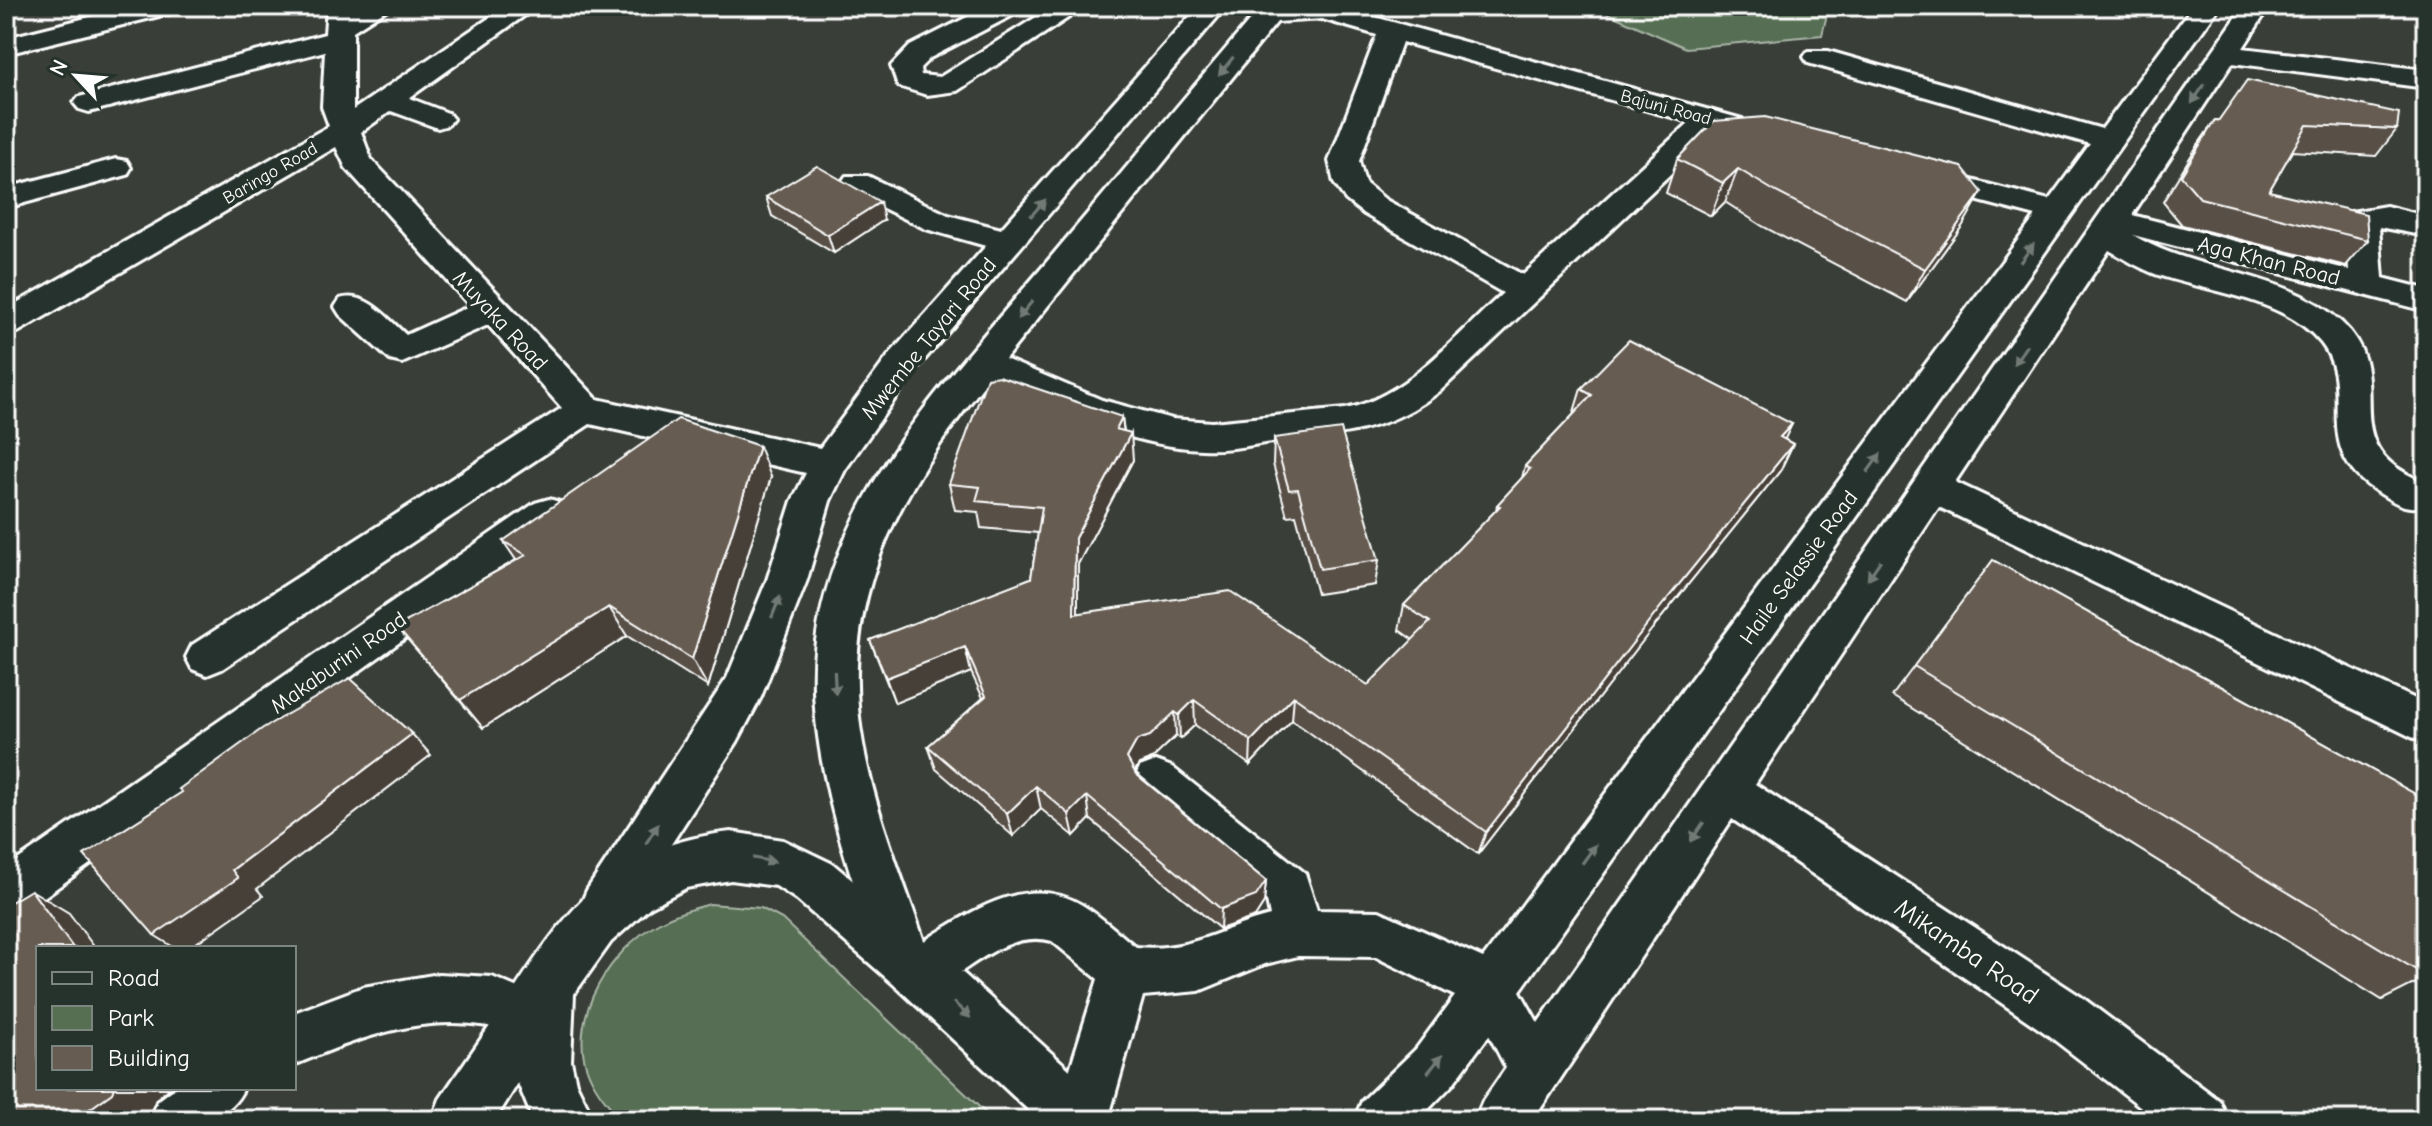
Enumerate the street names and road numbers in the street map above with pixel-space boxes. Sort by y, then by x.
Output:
street label: Bajuni Road [1618,85,1713,130]
street label: Baringo Road [219,138,321,209]
street label: Aga Khan Road [2195,231,2343,291]
street label: Mwembe Tayari Road [855,252,1002,425]
street label: Muyaka Road [447,265,553,376]
street label: Haile Selassie Road [1734,486,1863,650]
street label: Makaburini Road [266,606,412,719]
street label: Mikamba Road [1889,893,2044,1011]

